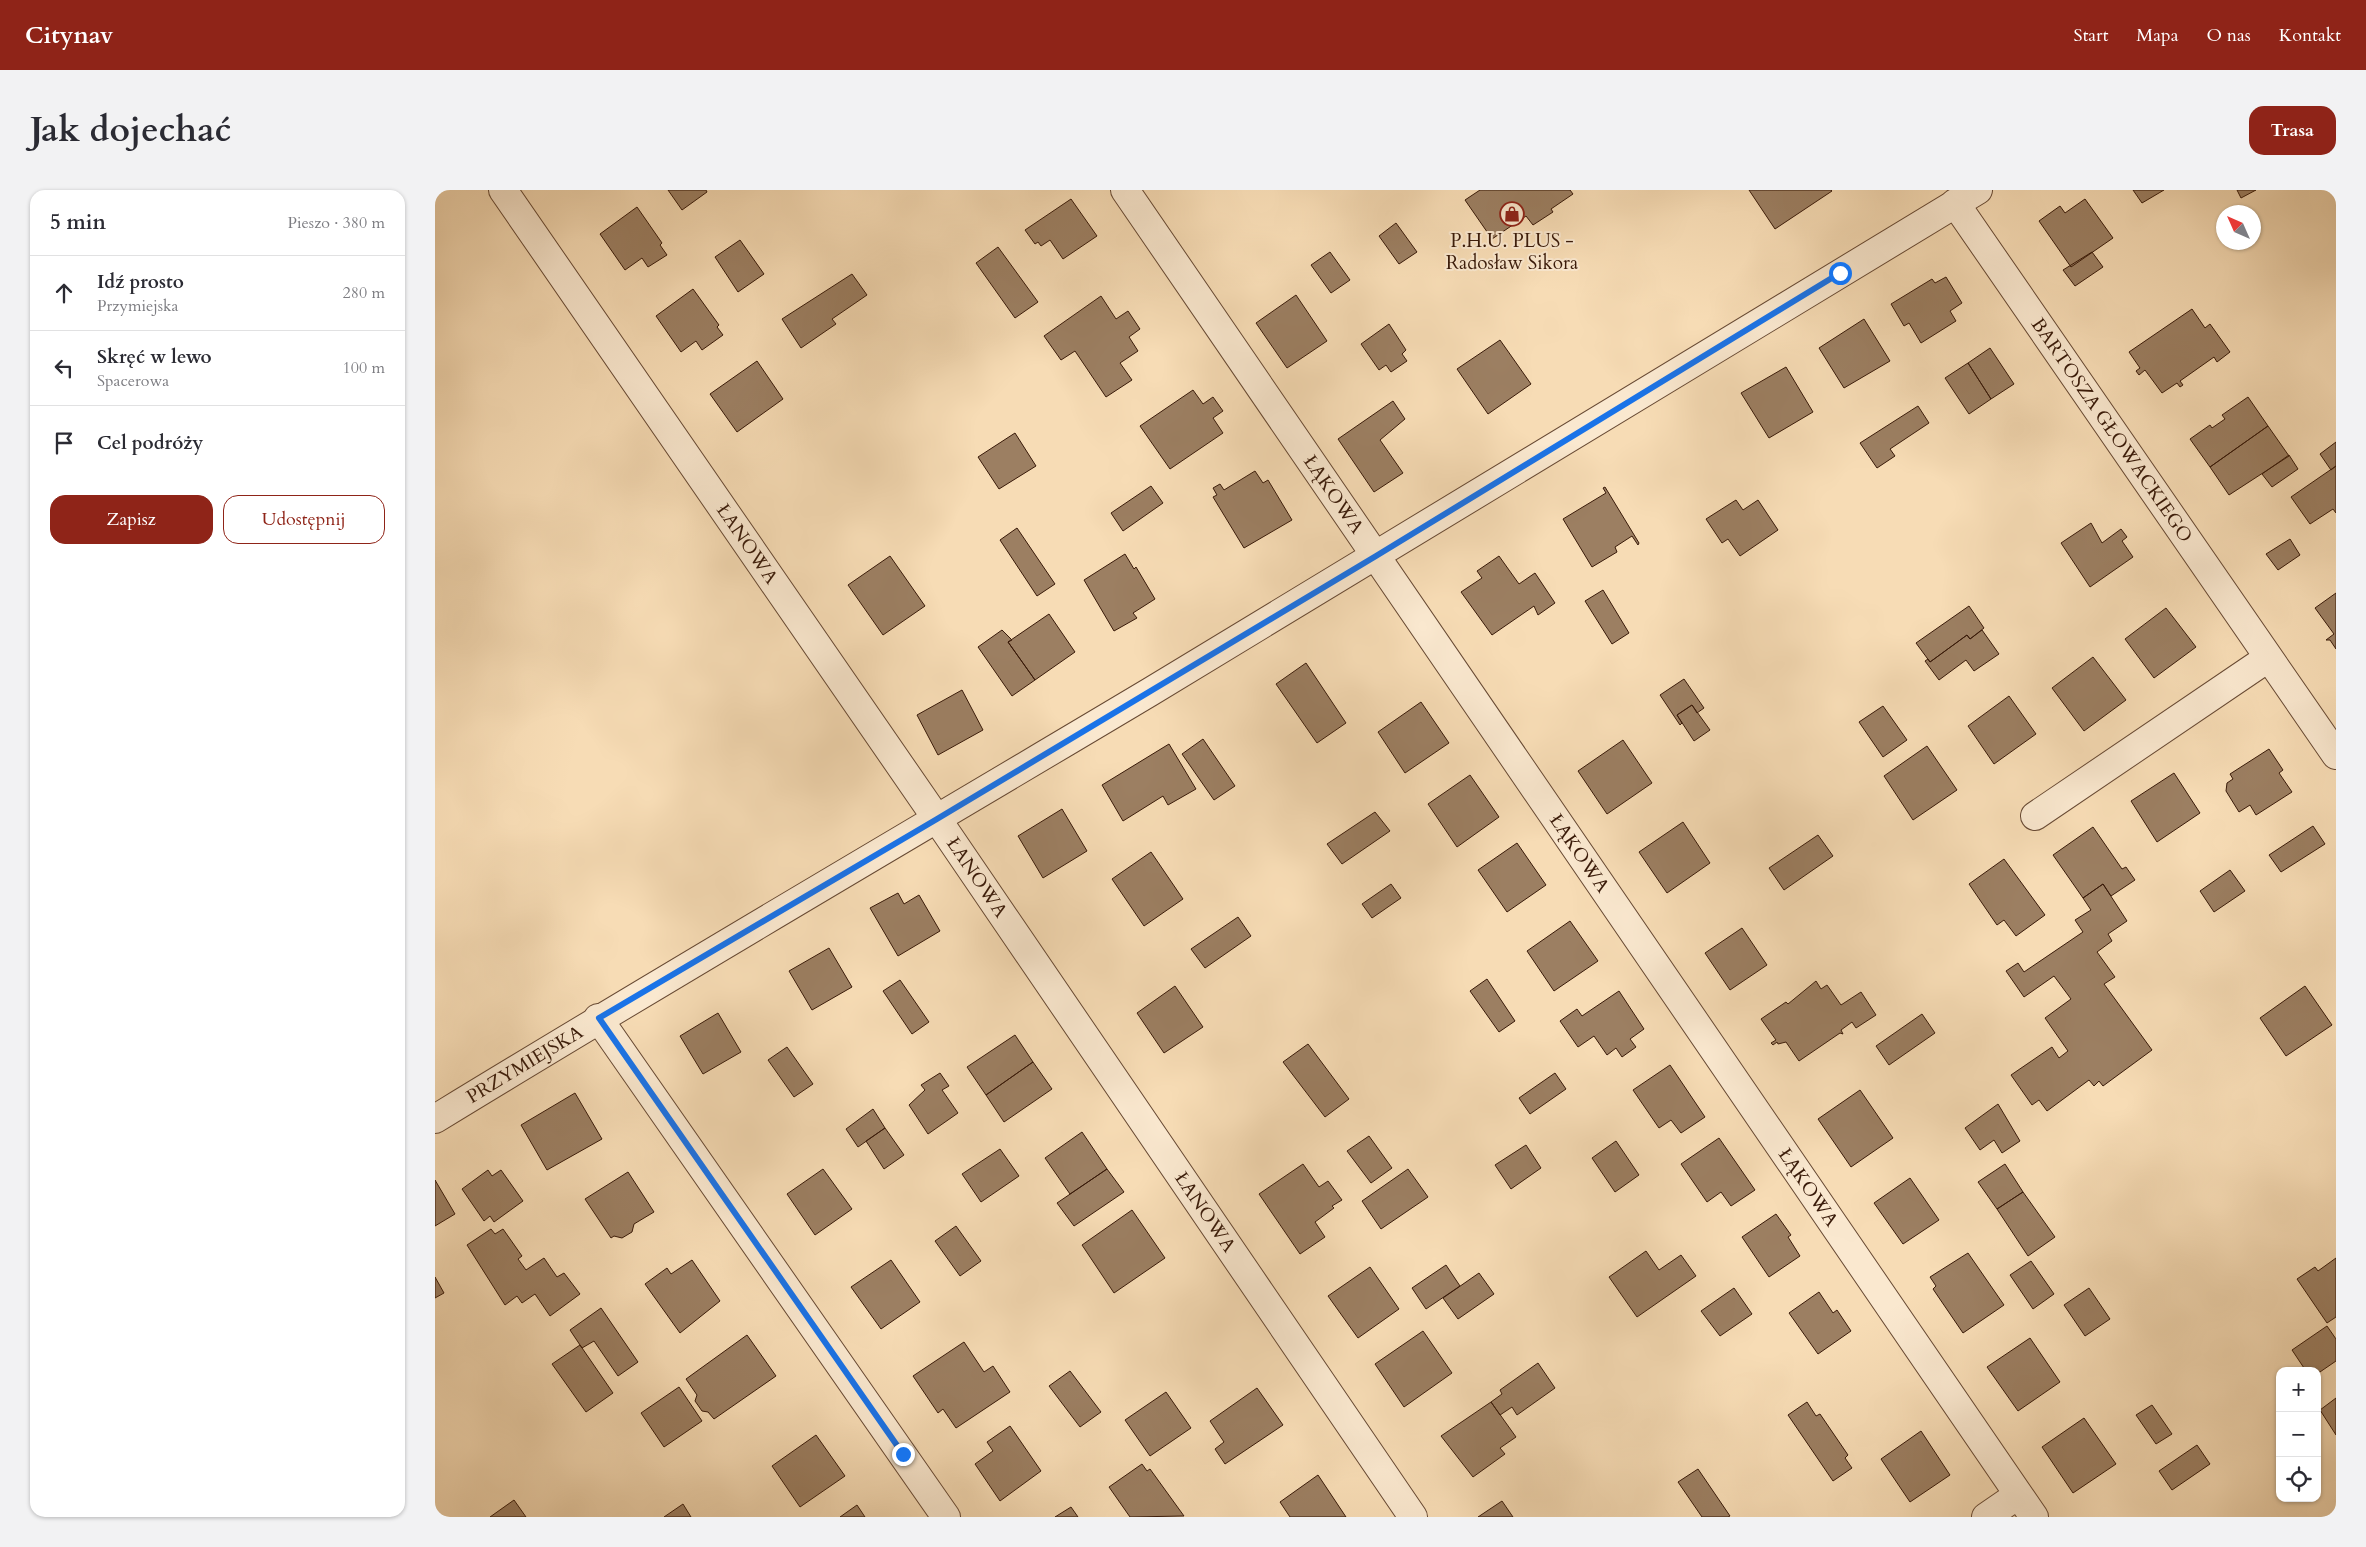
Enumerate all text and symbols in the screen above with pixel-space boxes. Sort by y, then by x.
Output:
text: Citynav [25,19,113,52]
text: Start [2074,23,2108,48]
text: Mapa [2136,23,2178,48]
text: O nas [2206,23,2251,48]
text: Kontakt [2279,23,2341,48]
text: Jak dojechać [30,106,231,154]
button: Trasa [2249,106,2336,155]
shop icon: P.H.U. PLUS - Radosław Sikora [1499,201,1525,227]
north arrow [2216,205,2261,250]
text: 5 min [50,208,106,237]
text: Pieszo · 380 m [288,212,385,234]
place label: P.H.U. PLUS - Radosław Sikora [1446,228,1578,276]
route start [1829,262,1852,285]
text: Idź prosto [97,269,184,295]
icon: ahead [50,279,78,307]
text: 280 m [343,282,385,304]
text: Przymiejska [97,295,179,317]
street label: BARTOSZA GŁOWACKIEGO [2025,313,2198,548]
text: Skręć w lewo [97,344,212,370]
icon: left [50,354,78,382]
text: 100 m [343,357,385,379]
text: Spacerowa [97,370,169,392]
icon: arrive [50,429,78,457]
text: Cel podróży [97,430,203,456]
street label: ŁĄKOWA [1297,450,1370,539]
button: Zapisz [50,495,213,544]
button: Udostępnij [223,495,385,544]
street label: ŁANOWA [710,499,784,590]
street label: ŁĄKOWA [1543,809,1616,898]
street label: ŁANOWA [940,832,1014,923]
street label: PRZYMIEJSKA [462,1019,588,1110]
street label: ŁĄKOWA [1772,1143,1845,1232]
street label: ŁANOWA [1168,1167,1242,1258]
map controls [2276,1367,2321,1502]
button: + [2276,1367,2321,1412]
button: − [2276,1412,2321,1457]
route end [892,1443,915,1466]
button: locate [2276,1457,2321,1502]

